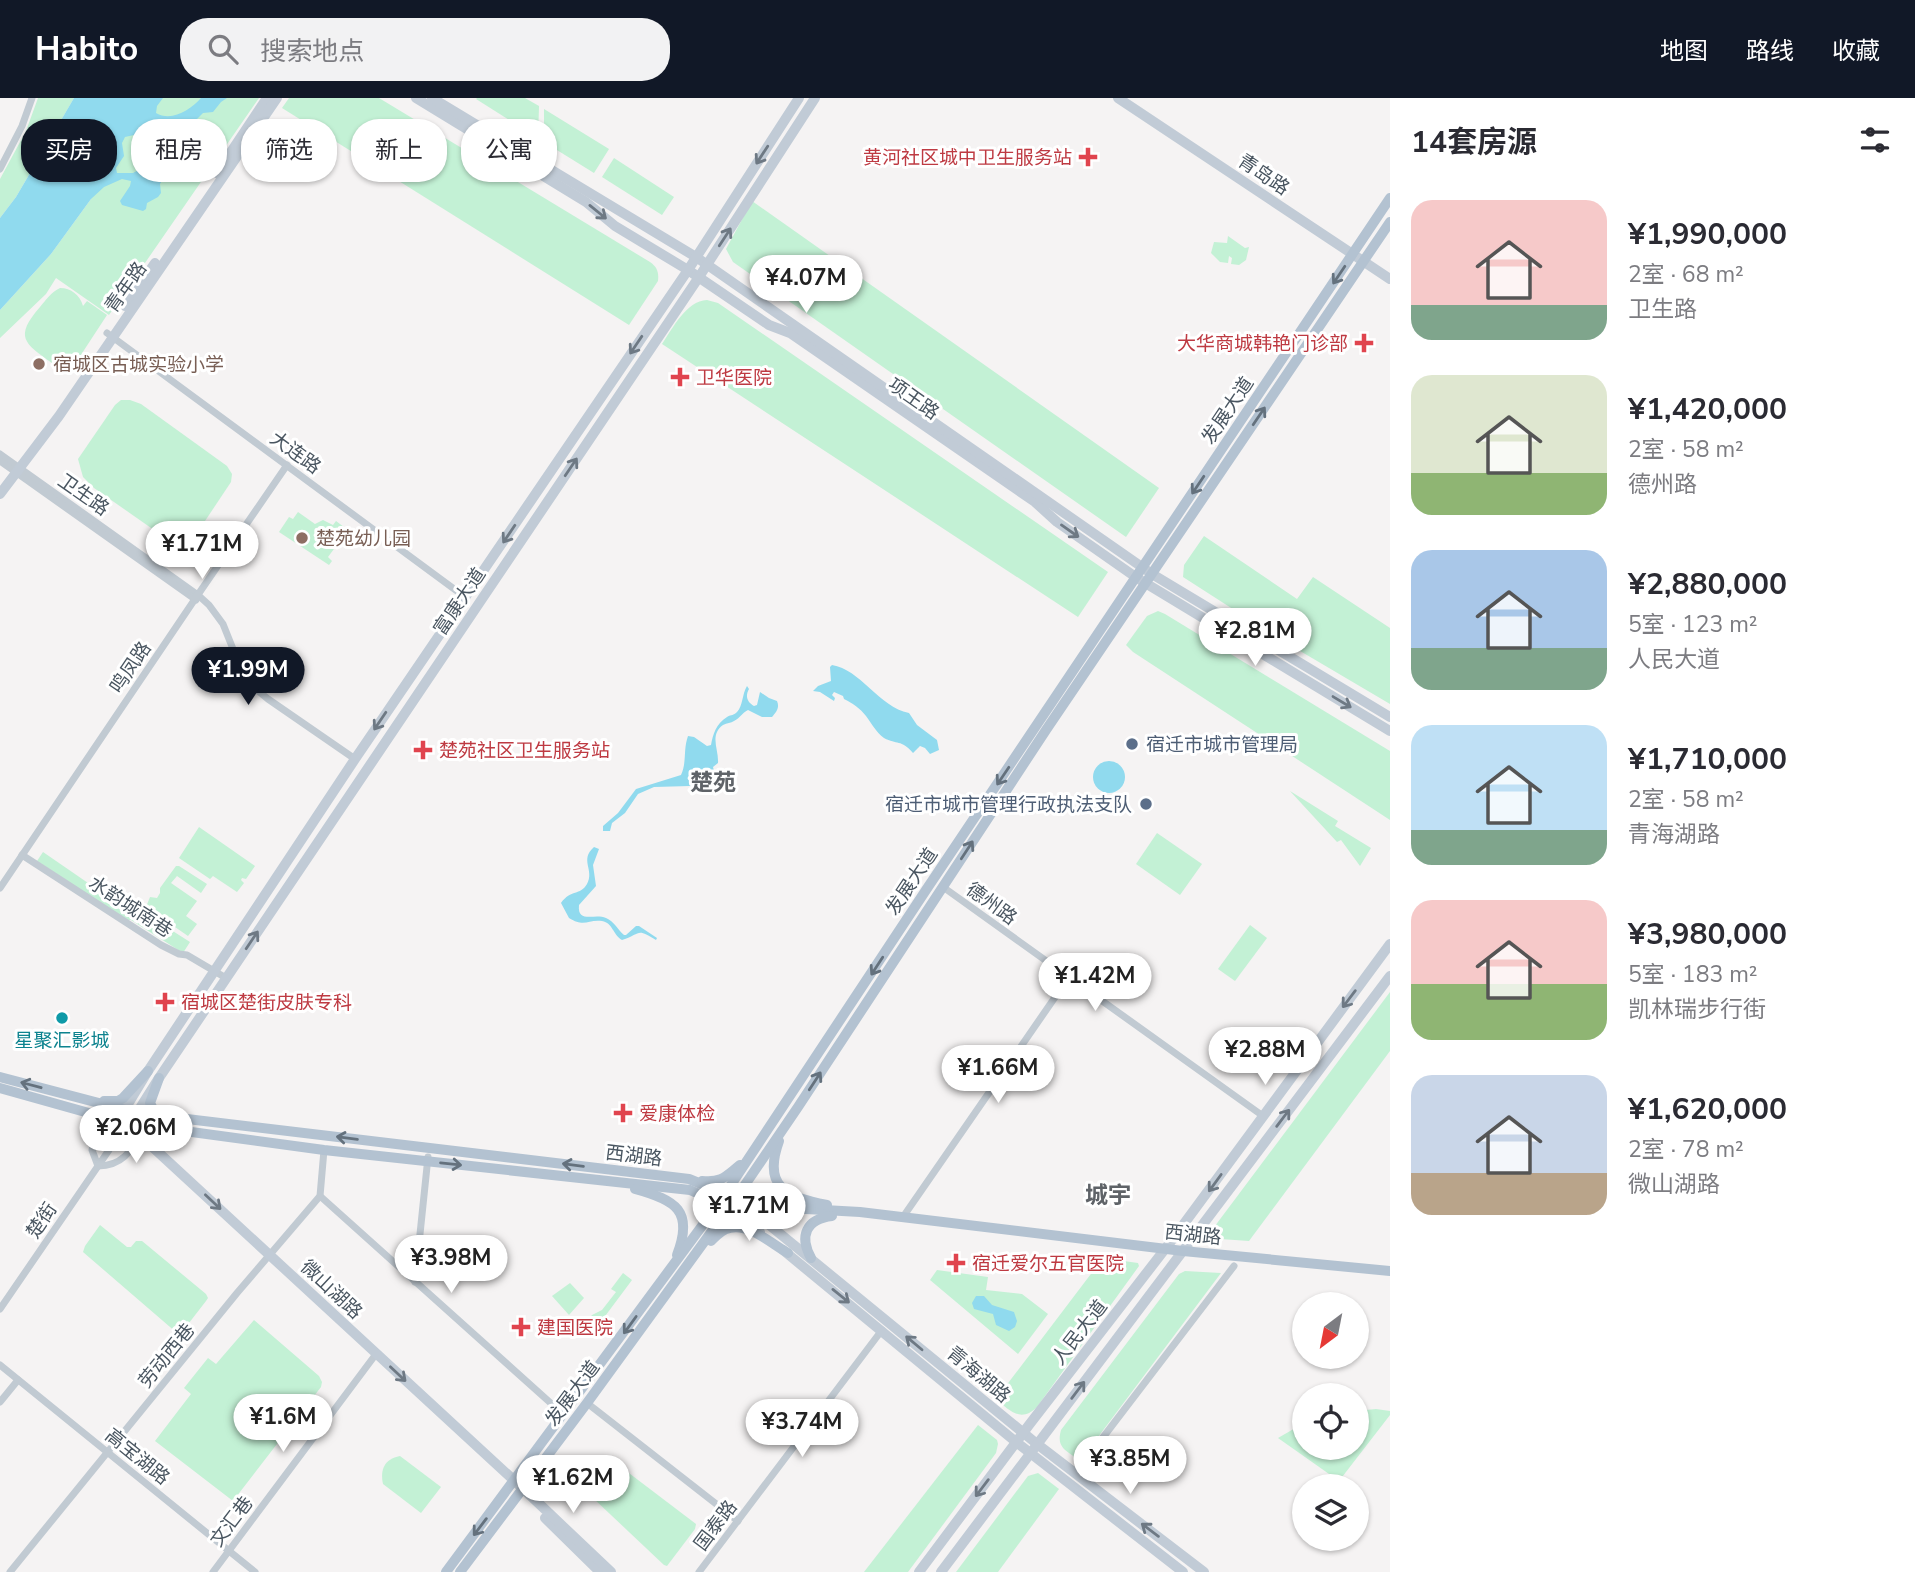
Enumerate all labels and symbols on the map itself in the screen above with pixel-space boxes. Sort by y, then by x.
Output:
one-way arrow [754,145,768,165]
place label: 黄河社区城中卫生服务站 [863,145,1072,171]
marker: 黄河社区城中卫生服务站 [1078,147,1098,167]
street label: 青岛路 [1233,148,1294,202]
one-way arrow [589,204,607,220]
one-way arrow [718,228,732,248]
pin: ¥4.07M [749,256,863,315]
street label: 青年路 [99,257,153,318]
one-way arrow [1331,265,1346,284]
place label: 大华商城韩艳门诊部 [1177,331,1348,357]
marker: 大华商城韩艳门诊部 [1354,333,1374,353]
one-way arrow [629,335,644,354]
place label: 宿城区古城实验小学 [53,352,224,378]
marker: 宿城区古城实验小学 [31,356,47,372]
place label: 卫华医院 [696,365,772,391]
marker: 卫华医院 [670,367,690,387]
street label: 项王路 [883,372,944,426]
street label: 发展大道 [1196,372,1260,449]
one-way arrow [1252,407,1266,426]
street label: 大连路 [265,426,326,480]
one-way arrow [563,458,578,477]
street label: 卫生路 [53,468,114,522]
one-way arrow [1191,475,1205,494]
pin: ¥1.71M [145,522,259,581]
one-way arrow [501,523,515,543]
one-way arrow [1060,524,1079,538]
place label: 楚苑幼儿园 [316,526,411,552]
marker: 楚苑幼儿园 [294,530,310,546]
street label: 富康大道 [428,563,492,640]
pin: ¥2.81M [1198,608,1312,668]
street label: 鸣凤路 [104,637,158,698]
pin: ¥1.99M [191,648,305,707]
one-way arrow [1331,695,1351,709]
one-way arrow [373,711,387,731]
place label: 宿迁市城市管理局 [1146,732,1298,758]
marker: 宿迁市城市管理局 [1124,736,1140,752]
place label: 楚苑社区卫生服务站 [439,738,610,764]
marker: 楚苑社区卫生服务站 [413,740,433,760]
one-way arrow [995,766,1009,786]
district label: 楚苑 [690,767,736,798]
place label: 宿迁市城市管理行政执法支队 [885,792,1132,818]
marker: 宿迁市城市管理行政执法支队 [1138,796,1154,812]
one-way arrow [961,840,975,860]
street label: 发展大道 [880,843,944,920]
street label: 水韵城南巷 [84,870,177,944]
street label: 德州路 [961,877,1022,931]
one-way arrow [245,931,259,950]
pin: ¥1.42M [1038,954,1152,1013]
one-way arrow [869,956,884,975]
one-way arrow [1342,989,1357,1008]
place label: 宿城区楚街皮肤专科 [181,990,352,1016]
marker: 宿城区楚街皮肤专科 [155,992,175,1012]
marker: 星聚汇影城 [54,1010,70,1026]
place label: 星聚汇影城 [14,1028,110,1054]
pin: ¥2.88M [1208,1028,1322,1087]
pin: ¥1.66M [941,1046,1055,1105]
one-way arrow [808,1072,823,1091]
one-way arrow [20,1078,43,1091]
place label: 爱康体检 [639,1101,715,1127]
marker: 爱康体检 [613,1103,633,1123]
pin: ¥2.06M [79,1105,193,1165]
one-way arrow [1275,1109,1290,1127]
one-way arrow [336,1132,359,1145]
street label: 西湖路 [604,1140,664,1172]
one-way arrow [439,1158,462,1171]
one-way arrow [562,1159,584,1172]
one-way arrow [1207,1173,1222,1192]
district label: 城宇 [1085,1180,1131,1211]
pin: ¥1.71M [692,1184,806,1243]
one-way arrow [204,1194,221,1211]
street label: 楚街 [20,1198,63,1244]
street label: 西湖路 [1163,1219,1223,1251]
pin: ¥3.98M [394,1236,508,1295]
place label: 宿迁爱尔五官医院 [972,1251,1124,1277]
marker: 宿迁爱尔五官医院 [946,1253,966,1273]
street label: 微山湖路 [295,1254,368,1325]
one-way arrow [831,1288,849,1304]
north arrow [1292,1292,1368,1368]
street label: 人民大道 [1046,1295,1113,1371]
place label: 建国医院 [537,1315,613,1341]
one-way arrow [623,1315,638,1334]
marker: 建国医院 [511,1317,531,1337]
street label: 劳动西巷 [133,1318,201,1393]
one-way arrow [905,1335,923,1351]
street label: 青海湖路 [941,1340,1016,1409]
street label: 发展大道 [540,1355,606,1432]
one-way arrow [389,1365,406,1382]
one-way arrow [1070,1381,1085,1399]
pin: ¥1.6M [234,1394,332,1454]
pin: ¥3.74M [745,1400,859,1459]
street label: 高宝湖路 [100,1423,175,1491]
pin: ¥3.85M [1073,1436,1187,1496]
pin: ¥1.62M [516,1456,630,1515]
one-way arrow [975,1478,990,1497]
street label: 文汇巷 [204,1491,259,1552]
street label: 国泰路 [688,1495,743,1556]
one-way arrow [472,1517,487,1536]
one-way arrow [1141,1523,1160,1538]

